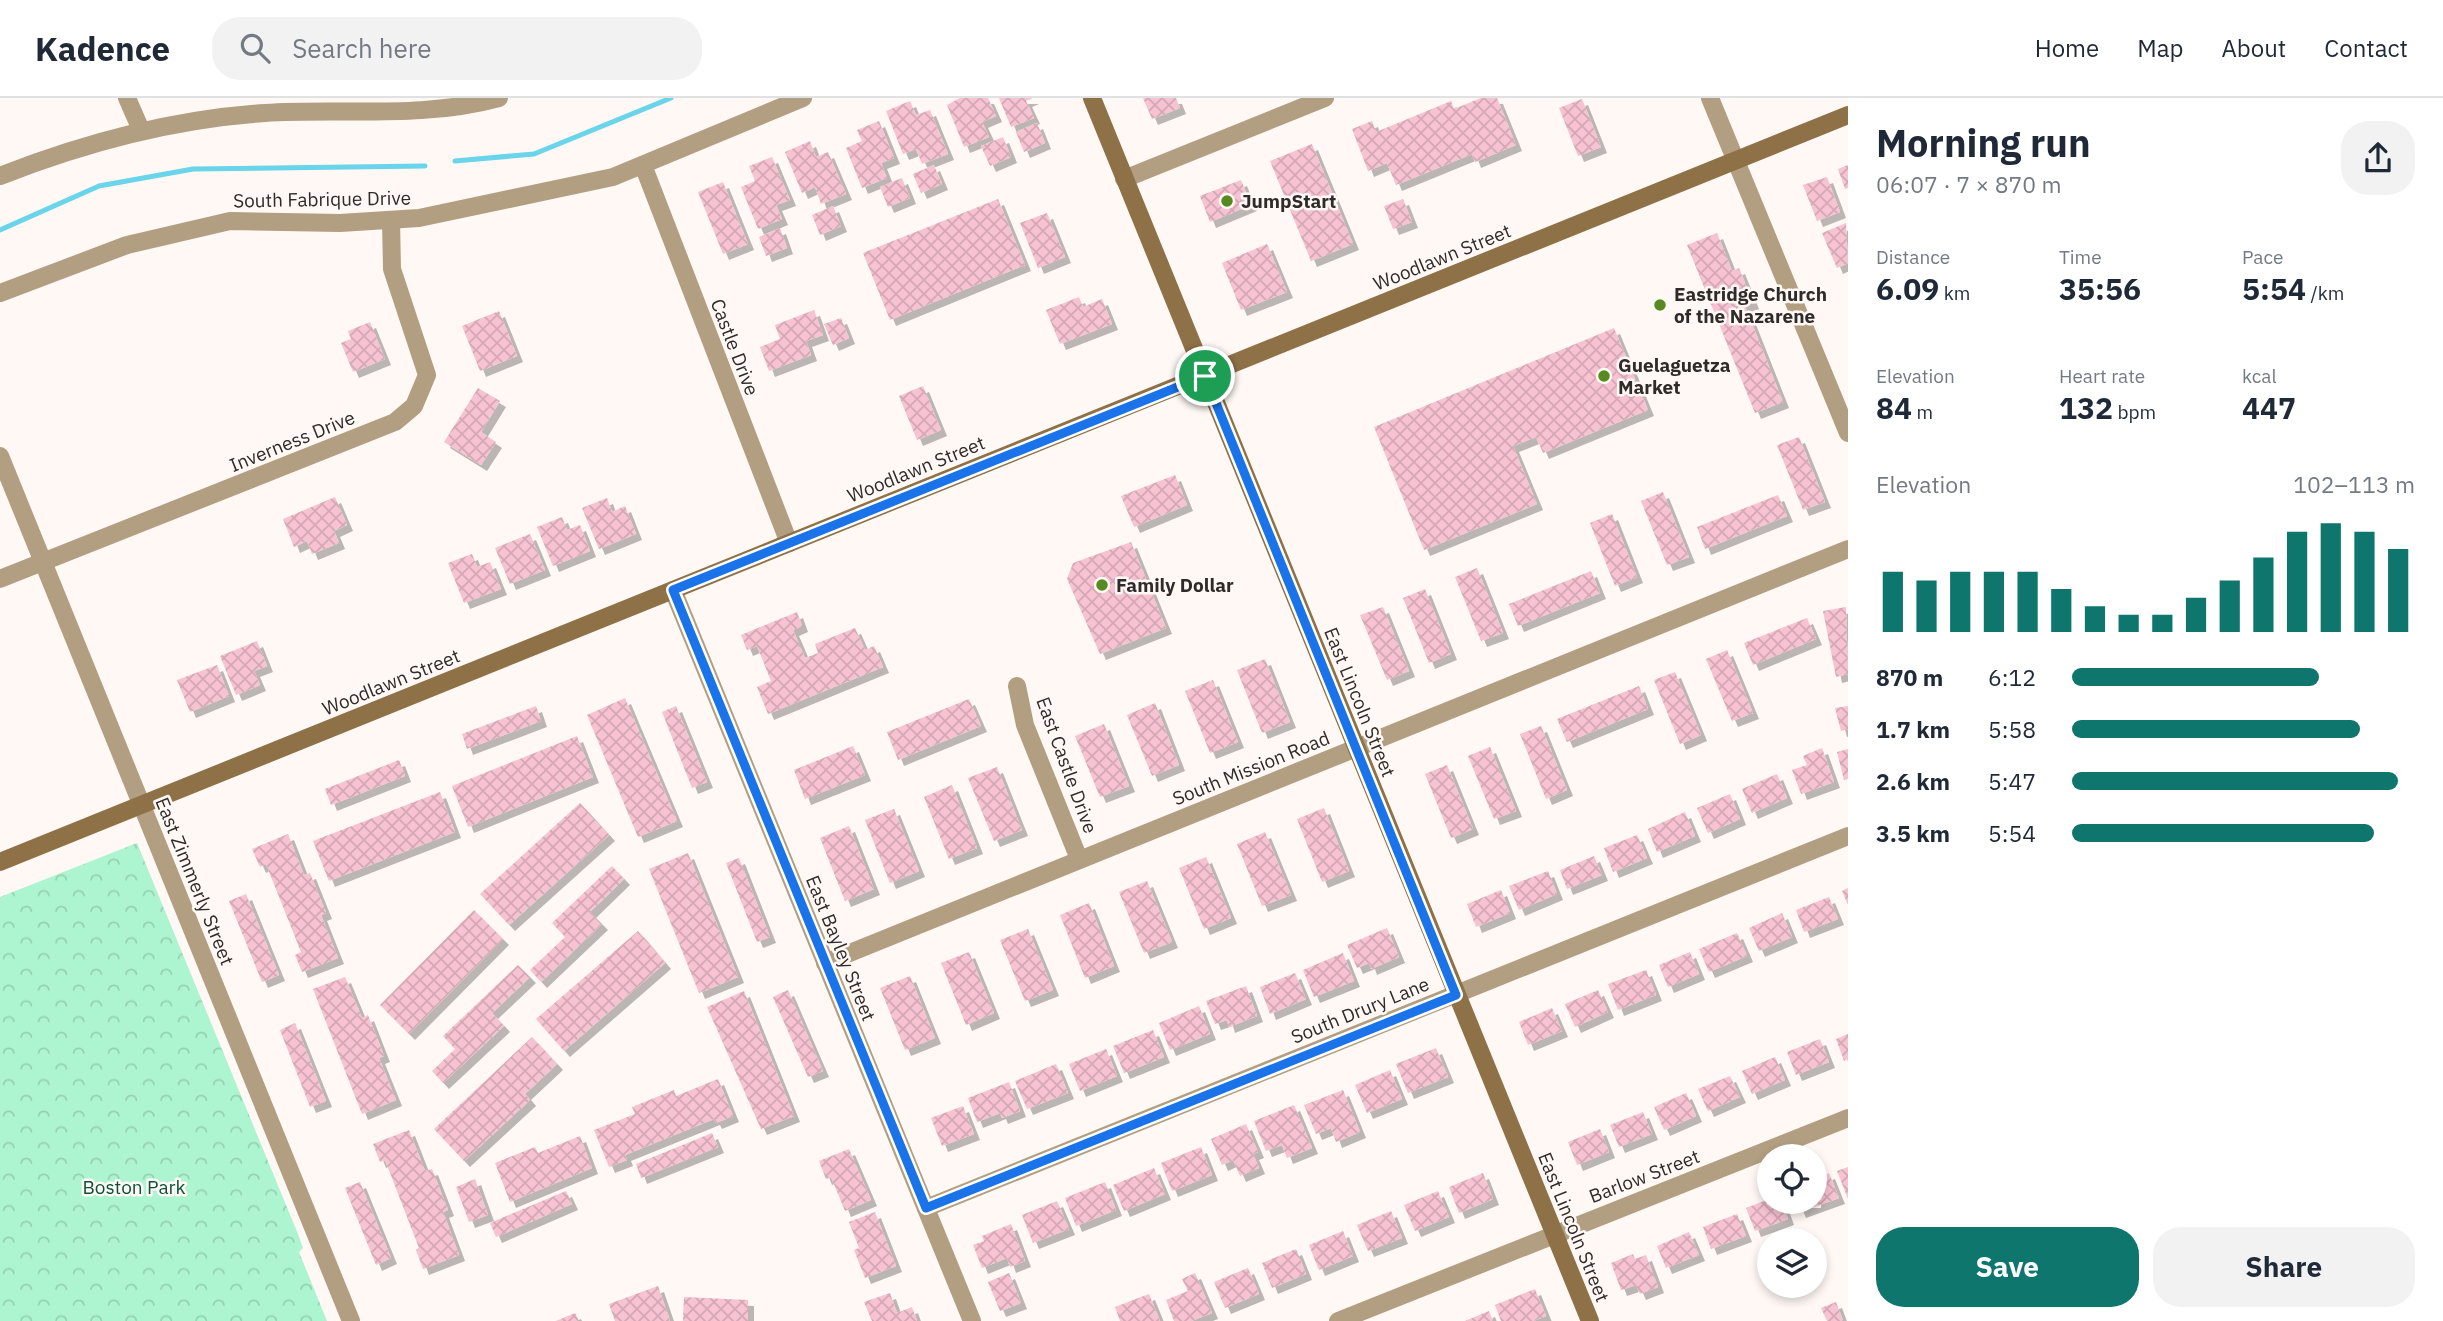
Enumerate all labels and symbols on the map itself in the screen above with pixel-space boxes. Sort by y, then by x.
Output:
street label: South Fabrique Drive [233,185,411,213]
place label: JumpStart [1241,189,1336,213]
marker: JumpStart [1219,193,1235,209]
street label: Woodlawn Street [1370,218,1514,296]
place label: Eastridge Church of the Nazarene [1674,282,1827,328]
street label: Castle Drive [706,295,764,399]
marker: Eastridge Church of the Nazarene [1652,297,1668,313]
pin [1175,346,1235,406]
place label: Guelaguetza Market [1618,353,1731,399]
marker: Guelaguetza Market [1596,368,1612,384]
street label: Inverness Drive [226,405,358,477]
street label: Woodlawn Street [844,430,988,508]
place label: Family Dollar [1116,573,1234,597]
marker: Family Dollar [1094,577,1110,593]
street label: East Lincoln Street [1319,624,1401,780]
street label: Woodlawn Street [319,643,463,721]
street label: East Castle Drive [1031,694,1103,836]
street label: South Mission Road [1169,726,1333,810]
street label: East Zimmerly Street [150,794,240,968]
street label: East Bayley Street [801,872,881,1024]
street label: South Drury Lane [1287,971,1433,1049]
street label: Barlow Street [1585,1144,1703,1208]
street label: East Lincoln Street [1533,1149,1615,1305]
park label: Boston Park [82,1175,186,1199]

